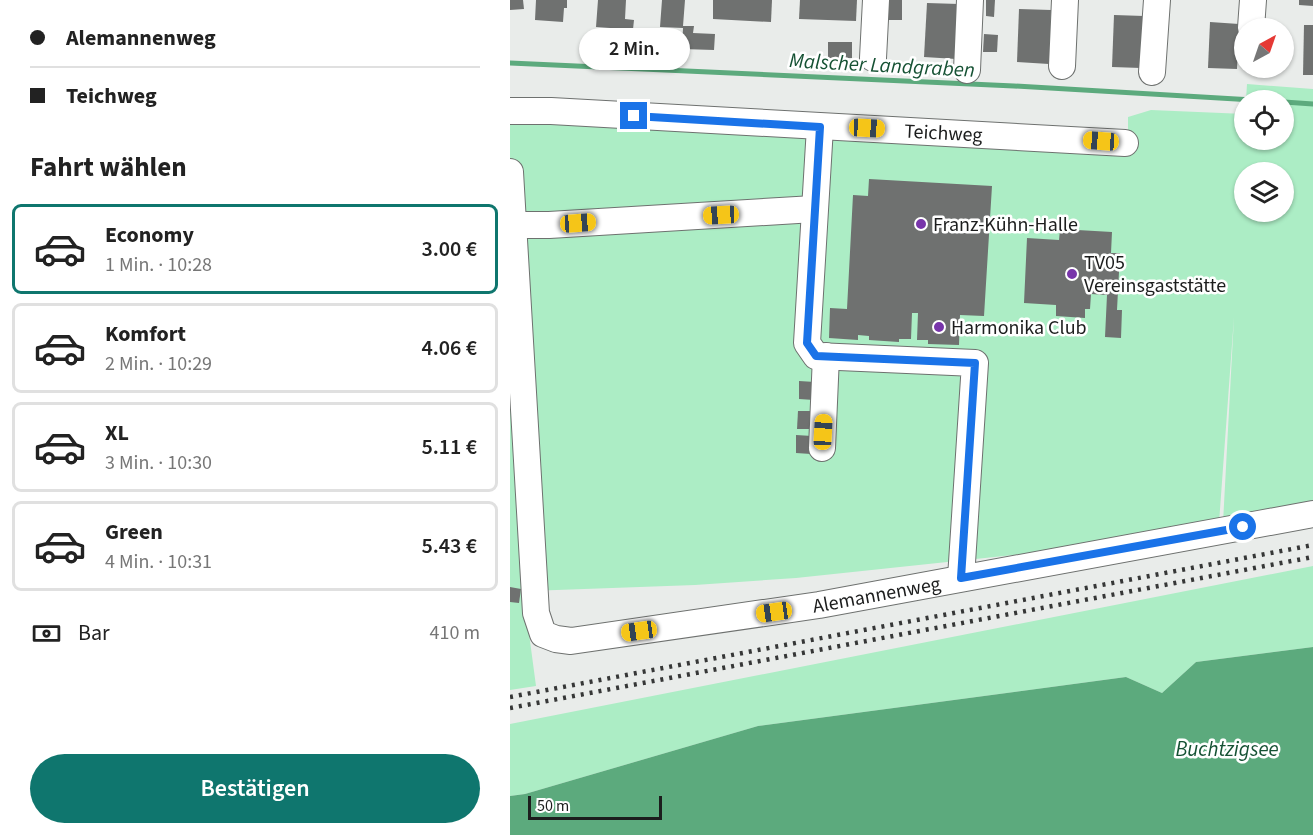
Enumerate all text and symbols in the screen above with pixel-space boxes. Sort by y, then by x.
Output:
north arrow [1234,18,1294,78]
map controls [1234,18,1294,222]
text: Alemannenweg [66,22,216,54]
callout: 2 Min. [578,29,690,71]
text: 2 Min. [609,35,660,63]
water label: Malscher Landgraben [788,45,976,85]
text: Teichweg [66,80,157,112]
button: locate [1234,90,1294,150]
route end [620,102,647,129]
street label: Teichweg [903,117,983,150]
car [849,118,885,138]
car [1082,131,1120,151]
text: Fahrt wählen [30,148,187,187]
button: layers [1234,162,1294,222]
car [703,205,739,225]
place label: Franz-Kühn-Halle [933,211,1078,239]
car [559,213,597,233]
marker: Franz-Kühn-Halle [914,217,928,231]
text: Economy [105,219,194,251]
icon: car [33,222,87,276]
text: 3.00 € [421,233,477,265]
place label: TV05 Vereinsgaststätte [1084,249,1226,300]
text: 1 Min. · 10:28 [105,251,212,279]
marker: TV05 Vereinsgaststätte [1065,267,1079,281]
place label: Harmonika Club [951,314,1087,342]
text: Komfort [105,318,186,350]
marker: Harmonika Club [932,320,946,334]
icon: car [33,321,87,375]
text: 4.06 € [421,332,477,364]
text: 2 Min. · 10:29 [105,350,212,378]
car [813,414,833,450]
text: XL [105,417,129,449]
icon: car [33,420,87,474]
text: 5.11 € [421,431,477,463]
text: 3 Min. · 10:30 [105,449,212,477]
route start [1229,513,1256,540]
text: Green [105,516,163,548]
icon: car [33,519,87,573]
text: 5.43 € [421,530,477,562]
text: 4 Min. · 10:31 [105,548,212,576]
street label: Alemannenweg [811,570,943,621]
car [755,601,793,623]
icon: cash [30,617,63,650]
text: Bar [78,617,110,649]
text: 410 m [430,619,480,647]
car [620,620,658,642]
water label: Buchtzigsee [1175,734,1279,764]
button: Bestätigen [30,754,480,823]
scale bar [528,793,662,820]
text: 50 m [537,795,569,817]

